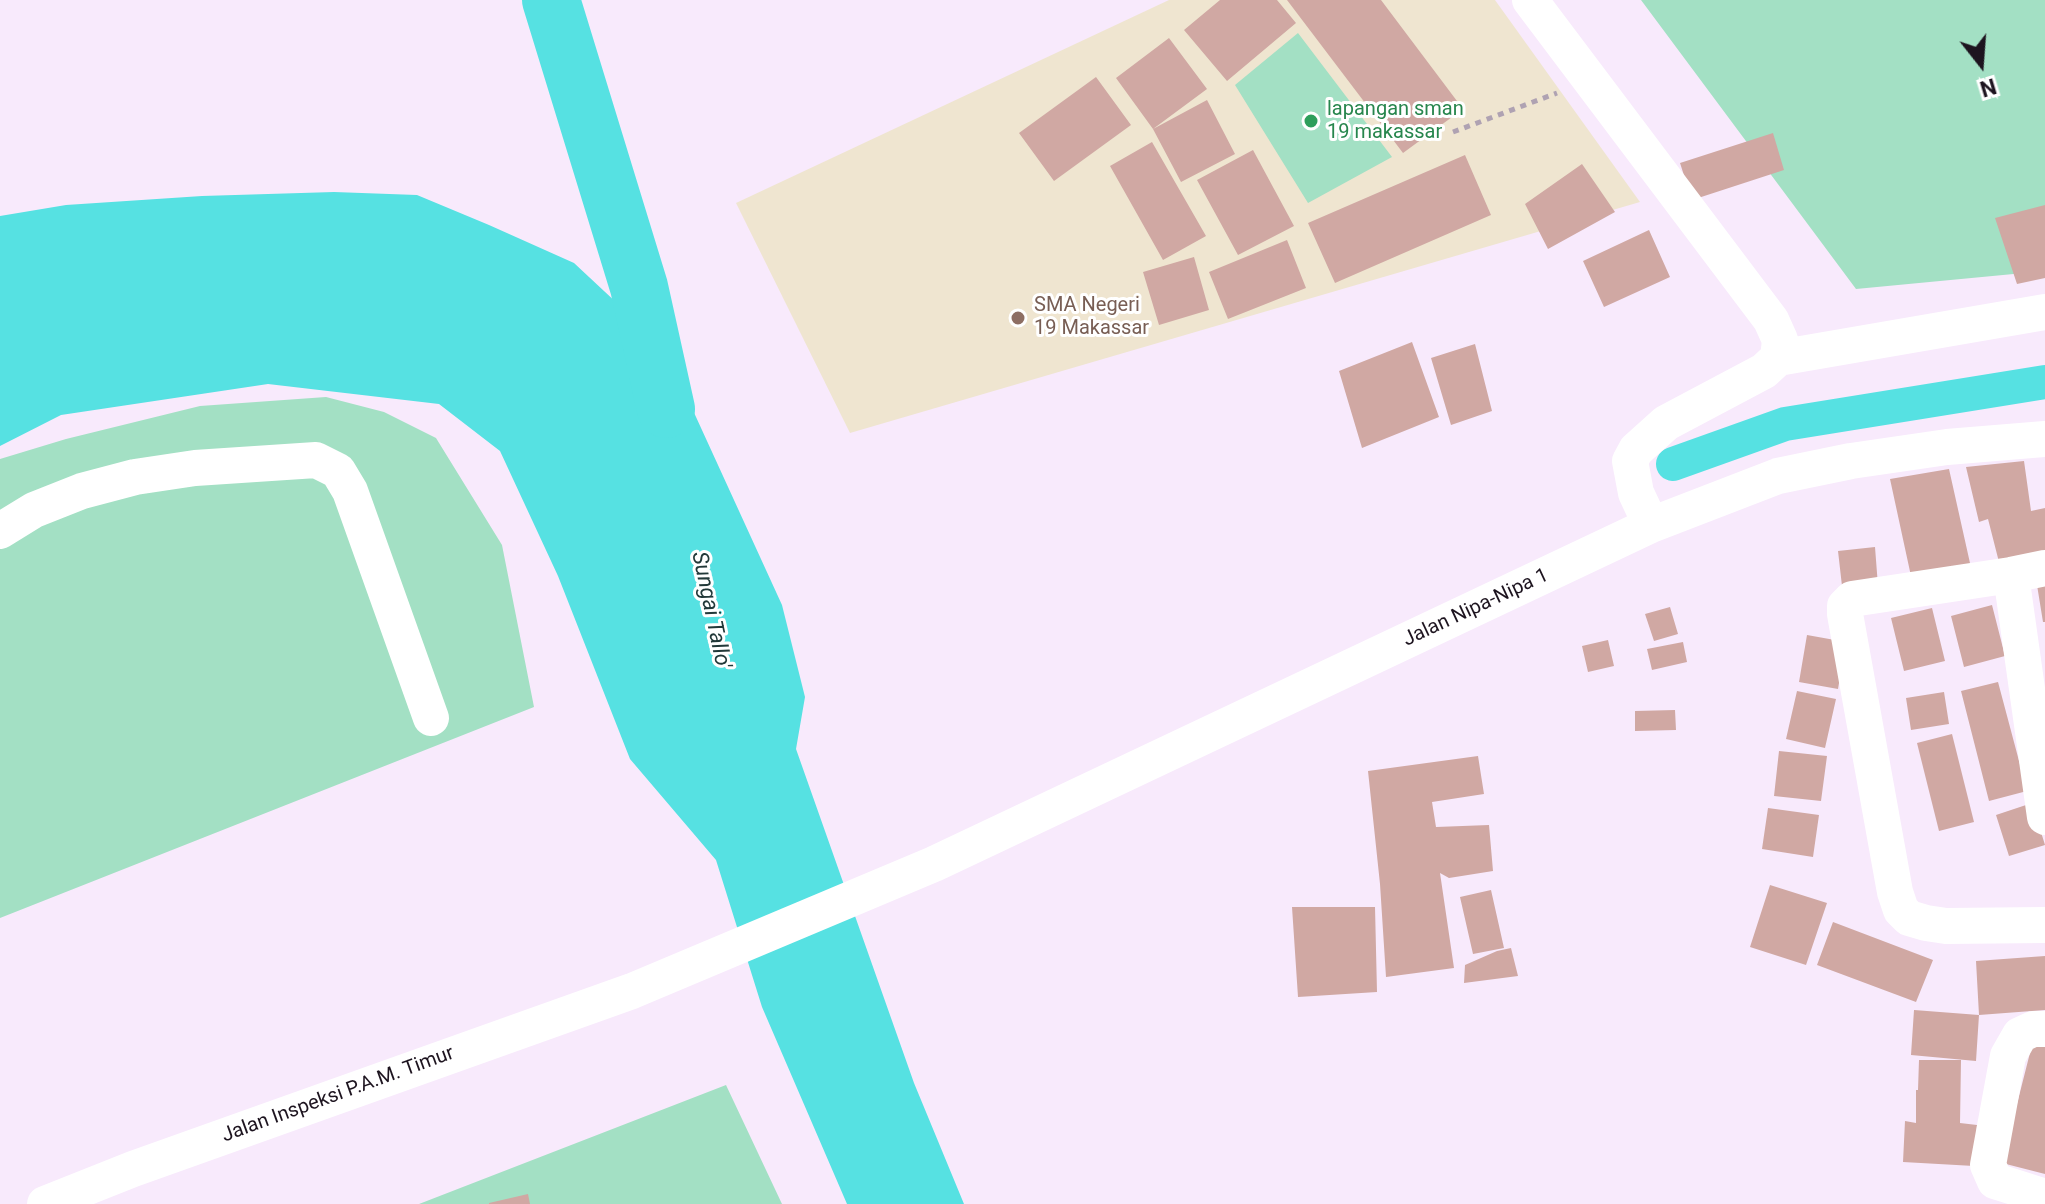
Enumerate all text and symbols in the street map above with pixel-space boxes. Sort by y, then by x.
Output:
north arrow [1941,24,2021,104]
text: N [1977,73,1999,102]
place label: lapangan sman 19 makassar [1327,98,1464,145]
marker: lapangan sman 19 makassar [1302,112,1320,130]
place label: SMA Negeri 19 Makassar [1034,294,1149,341]
marker: SMA Negeri 19 Makassar [1009,309,1027,327]
water label: Sungai Tallo' [685,549,735,671]
street label: Jalan Nipa-Nipa 1 [1399,564,1553,652]
street label: Jalan Inspeksi P.A.M. Timur [219,1042,457,1148]

